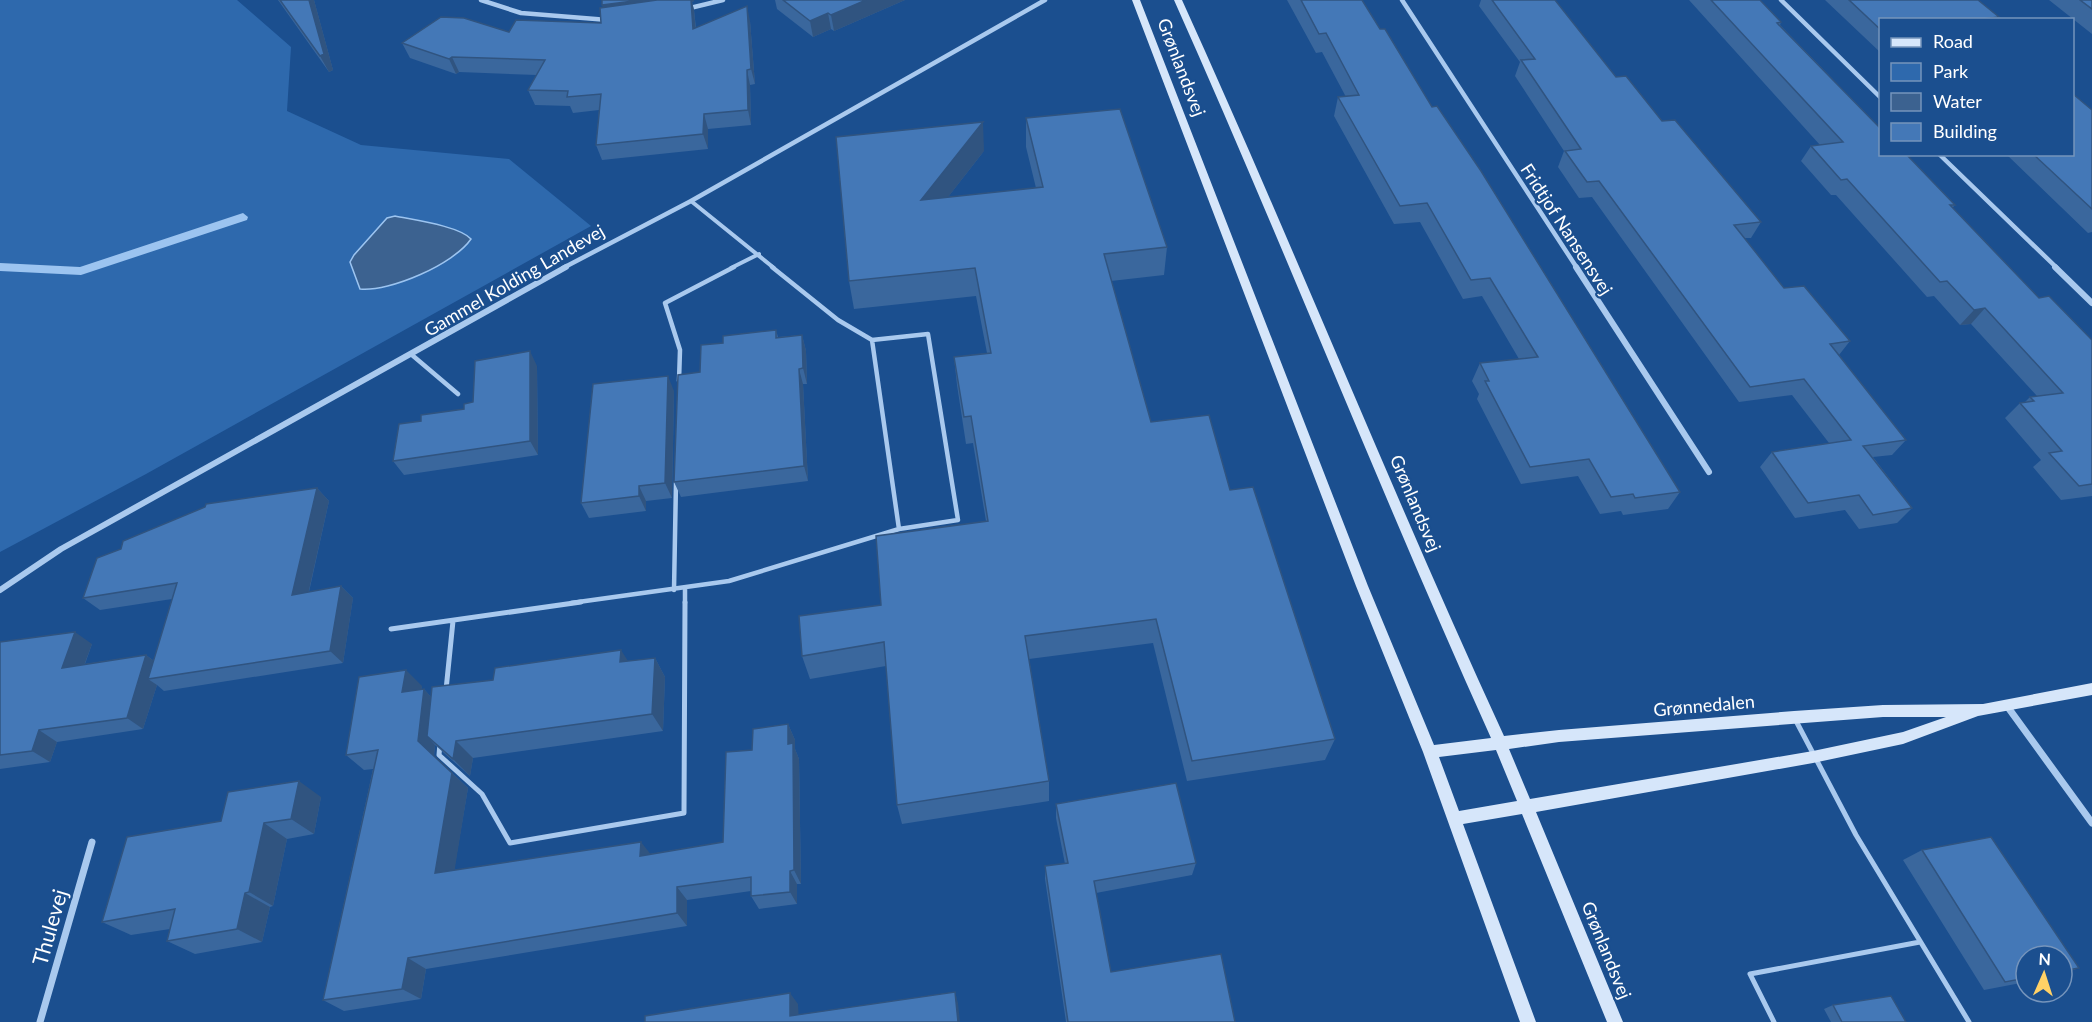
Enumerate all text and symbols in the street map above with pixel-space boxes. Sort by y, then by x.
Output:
street label: Grønlandsvej [1153,15,1211,119]
legend [1879,18,2074,156]
text: Road [1933,30,1973,52]
text: Park [1933,60,1969,82]
text: Water [1933,90,1982,112]
text: Building [1933,120,1997,142]
street label: Fridtjof Nansensvej [1516,159,1618,299]
street label: Gammel Kolding Landevej [420,219,608,341]
street label: Grønlandsvej [1386,451,1446,555]
street label: Grønnedalen [1652,690,1756,720]
street label: Thulevej [26,886,72,968]
street label: Grønlandsvej [1577,898,1637,1002]
north arrow [2014,944,2074,1004]
text: N [2038,949,2051,968]

